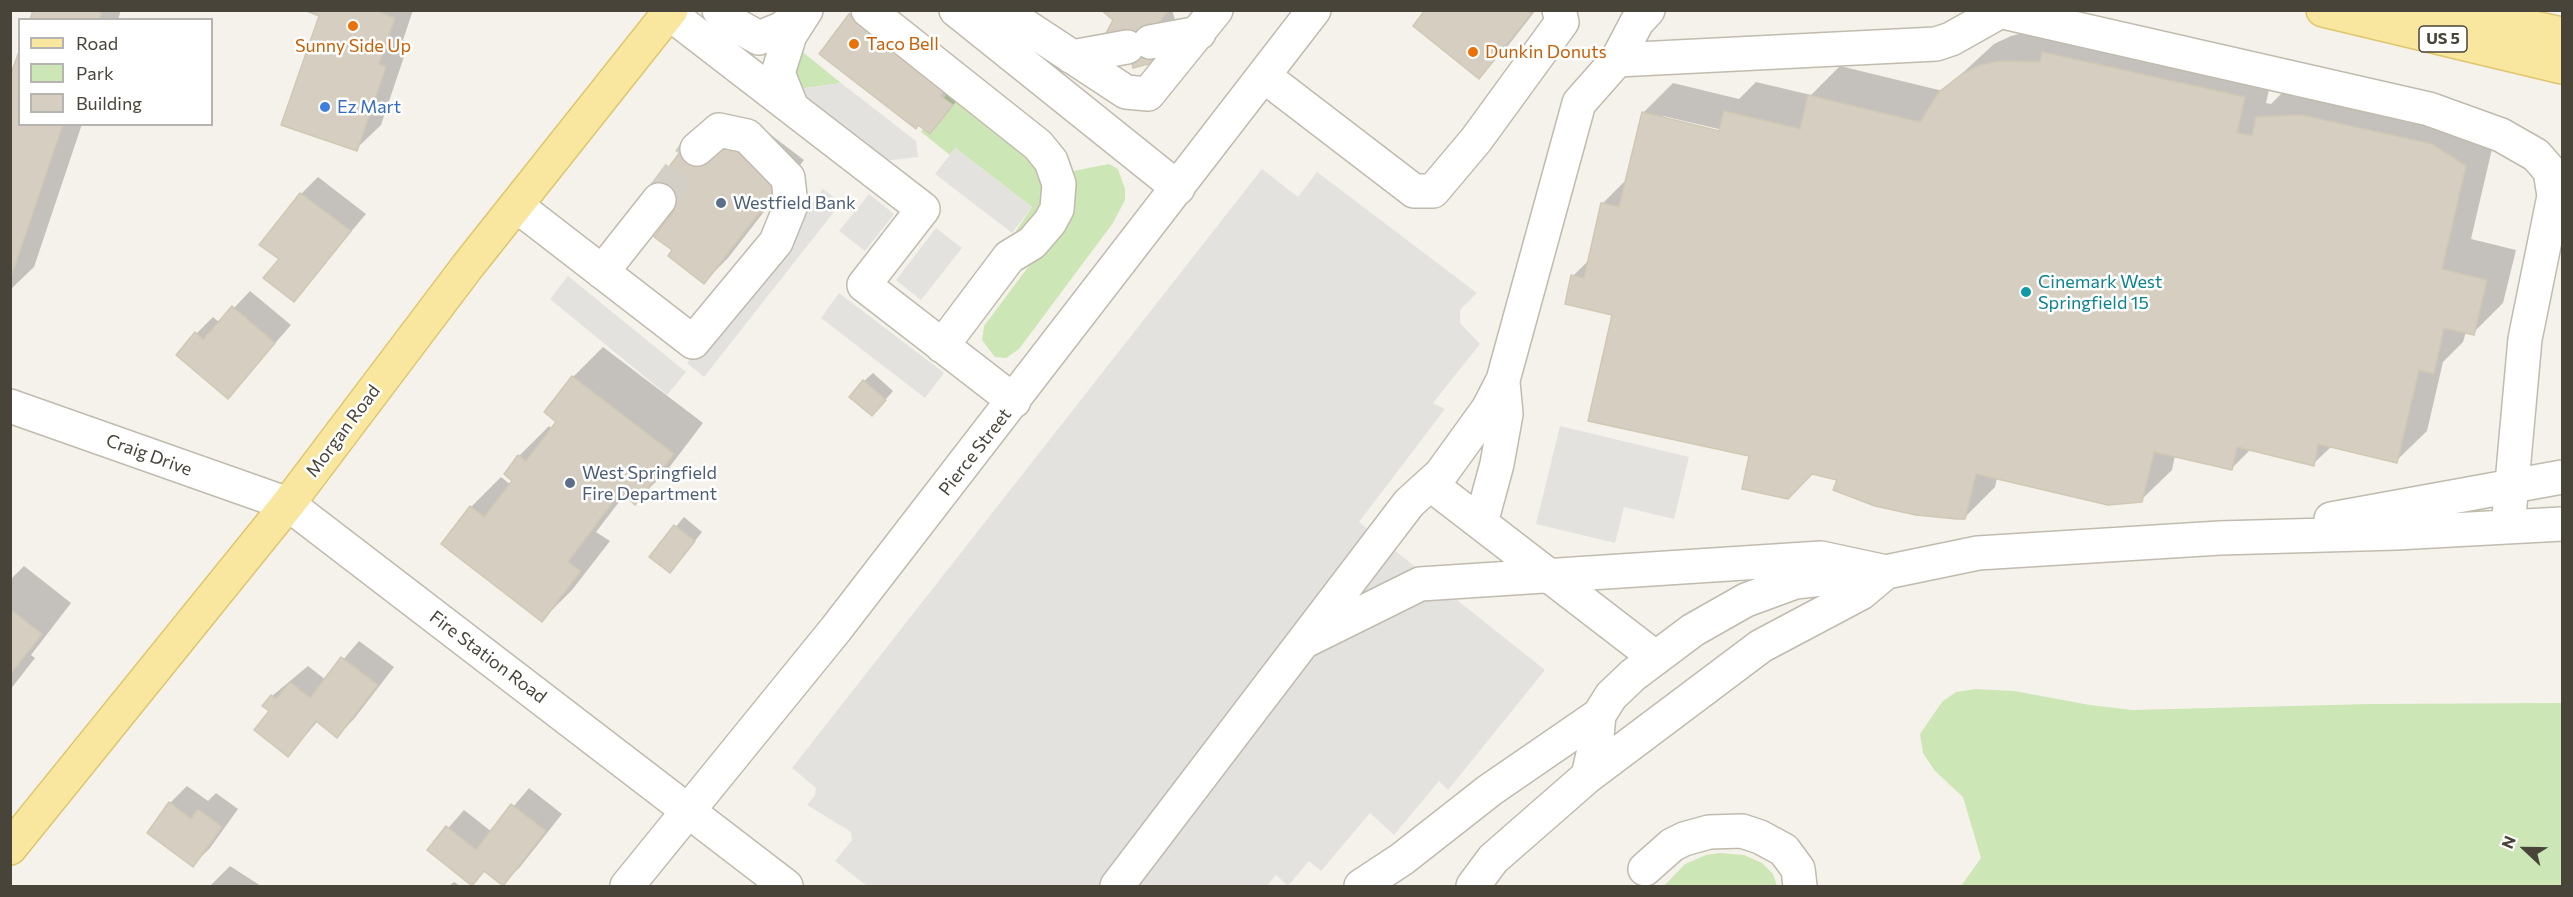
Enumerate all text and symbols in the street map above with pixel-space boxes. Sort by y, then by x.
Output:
legend [18,18,213,126]
marker: Sunny Side Up [346,19,360,33]
road number: US 5 [2419,26,2467,52]
text: Road [76,32,118,54]
place label: Taco Bell [866,33,939,55]
place label: Sunny Side Up [295,35,411,57]
marker: Taco Bell [847,37,861,51]
place label: Dunkin Donuts [1485,41,1607,63]
marker: Dunkin Donuts [1466,45,1480,59]
text: Park [76,62,114,84]
text: Building [76,92,142,114]
place label: Ez Mart [337,96,401,118]
marker: Ez Mart [318,100,332,114]
place label: Westfield Bank [733,192,856,214]
marker: Westfield Bank [714,196,728,210]
place label: Cinemark West Springfield 15 [2038,271,2162,314]
marker: Cinemark West Springfield 15 [2019,285,2033,299]
street label: Morgan Road [301,381,385,481]
street label: Pierce Street [934,404,1016,500]
street label: Craig Drive [103,429,195,481]
place label: West Springfield Fire Department [582,462,717,504]
marker: West Springfield Fire Department [563,476,577,490]
street label: Fire Station Road [425,606,551,708]
north arrow [2495,819,2555,879]
text: N [2497,833,2519,851]

